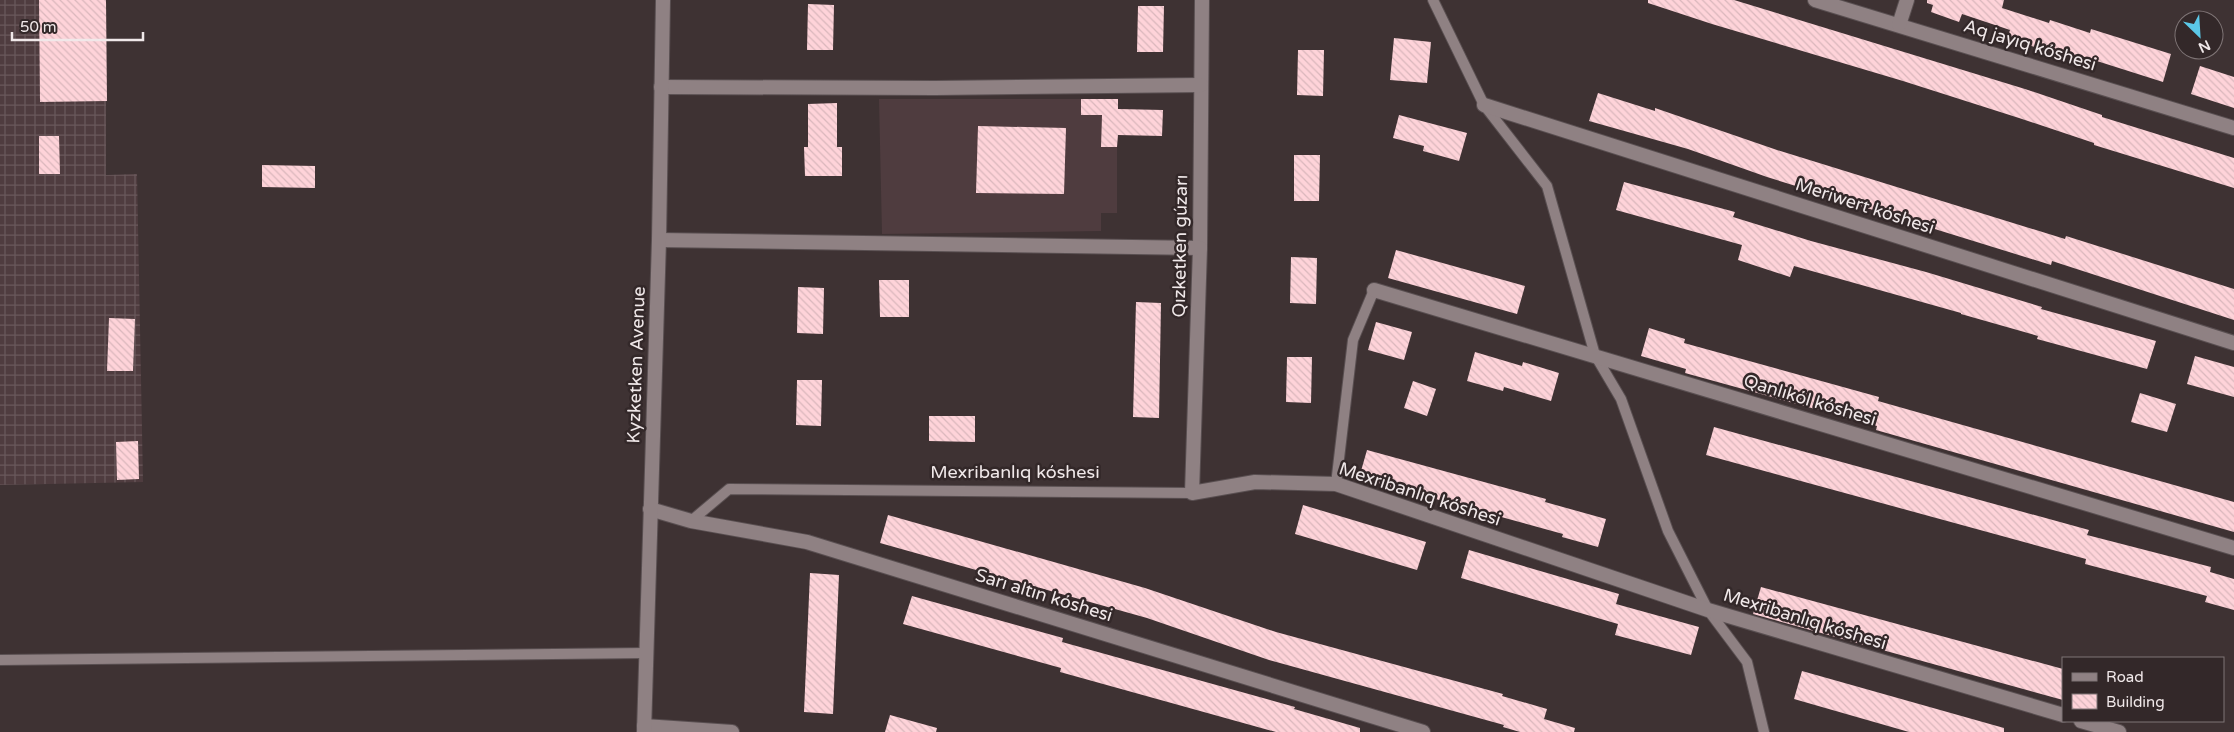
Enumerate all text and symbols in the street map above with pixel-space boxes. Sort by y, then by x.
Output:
scale bar [12,10,144,42]
north arrow [2174,10,2224,60]
street label: Aq jayıq kóshesi [1961,14,2099,76]
text: 50 m [20,18,57,36]
text: N [2196,36,2213,56]
street label: Meriwert kóshesi [1793,173,1937,239]
street label: Qızketken gúzarı [1168,174,1192,318]
street label: Kyzketken Avenue [622,286,650,444]
street label: Qanlıkól kóshesi [1741,369,1879,431]
street label: Mexribanlıq kóshesi [1336,457,1504,531]
street label: Mexribanlıq kóshesi [930,461,1100,483]
street label: Sarı altın kóshesi [973,564,1115,626]
street label: Mexribanlıq kóshesi [1721,584,1889,654]
legend [2062,657,2224,722]
text: Road [2106,668,2144,686]
text: Building [2106,693,2165,711]

